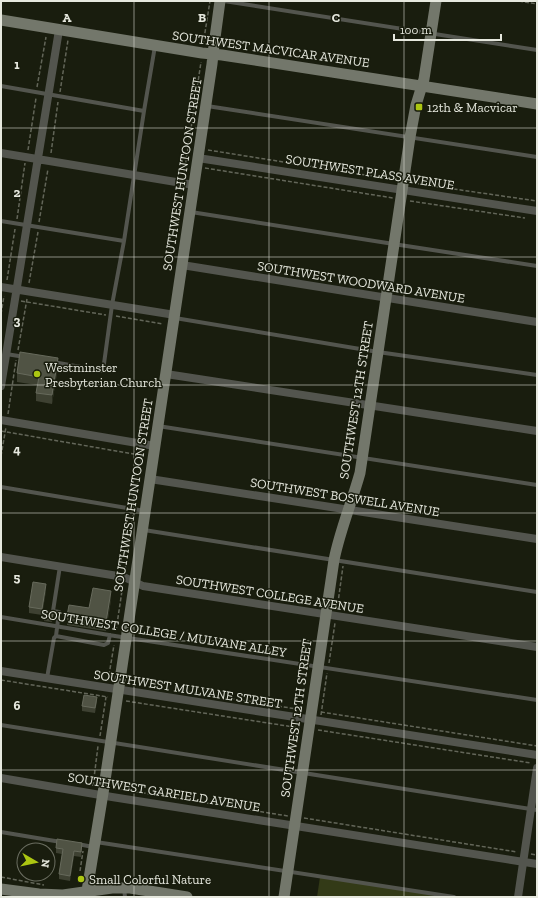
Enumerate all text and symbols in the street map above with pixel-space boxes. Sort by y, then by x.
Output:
text: A [63,10,72,25]
text: B [198,10,206,25]
text: C [332,10,340,25]
scale bar [394,16,501,42]
text: 100 m [400,23,432,37]
street label: SOUTHWEST MACVICAR AVENUE [171,28,371,70]
text: 1 [14,57,20,72]
street label: SOUTHWEST HUNTOON STREET [159,76,205,272]
place label: 12th & Macvicar [427,100,518,115]
marker: 12th & Macvicar [414,102,424,112]
street label: SOUTHWEST PLASS AVENUE [285,151,456,193]
text: 2 [14,185,21,200]
street label: SOUTHWEST WOODWARD AVENUE [256,258,466,306]
text: 3 [14,313,21,328]
street label: SOUTHWEST 12TH STREET [336,320,376,480]
place label: Westminster Presbyterian Church [45,360,162,390]
marker: Westminster Presbyterian Church [32,369,42,379]
street label: SOUTHWEST HUNTOON STREET [110,397,156,593]
text: 4 [13,442,21,457]
street label: SOUTHWEST BOSWELL AVENUE [249,475,441,519]
text: 5 [14,570,21,585]
street label: SOUTHWEST COLLEGE AVENUE [175,572,365,616]
street label: SOUTHWEST COLLEGE / MULVANE ALLEY [40,606,288,660]
street label: SOUTHWEST 12TH STREET [277,638,315,798]
street label: SOUTHWEST MULVANE STREET [93,667,283,711]
text: 6 [14,698,21,713]
street label: SOUTHWEST GARFIELD AVENUE [67,769,262,815]
north arrow [16,842,56,882]
text: N [38,858,52,869]
place label: Small Colorful Nature [89,872,211,887]
marker: Small Colorful Nature [76,874,86,884]

